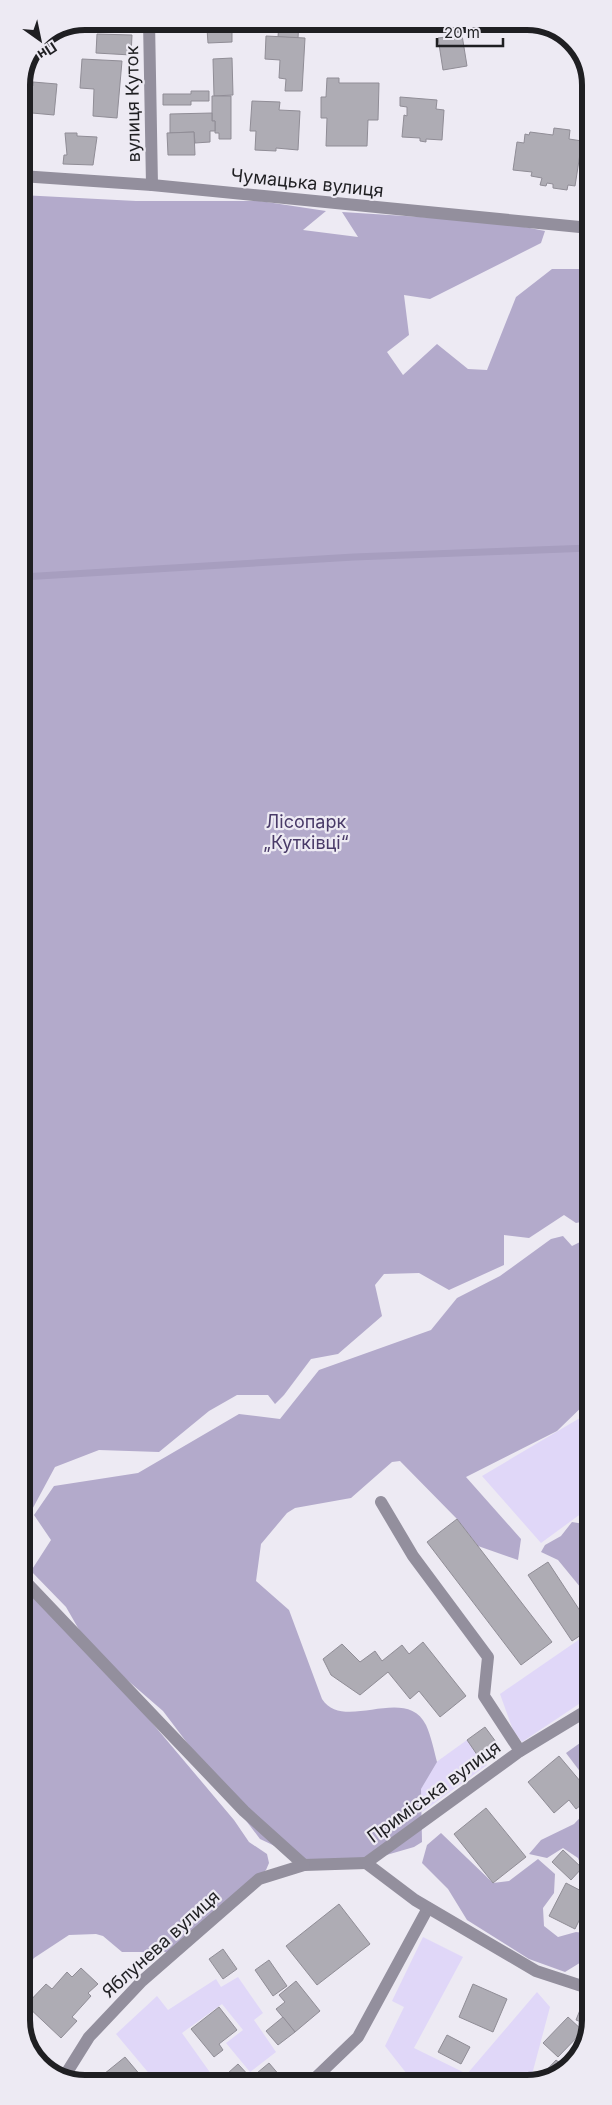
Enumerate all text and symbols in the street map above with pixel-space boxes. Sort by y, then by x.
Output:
north arrow [15,15,65,65]
scale bar [437,15,503,47]
text: 20 m [444,23,480,42]
text: Пн [35,39,60,64]
street label: вулиця Куток [121,45,144,163]
street label: Чумацька вулиця [230,164,385,201]
park label: Лісопарк „Кутківці“ [263,811,349,853]
street label: Приміська вулиця [363,1736,504,1847]
street label: Яблунева вулиця [98,1886,223,2002]

